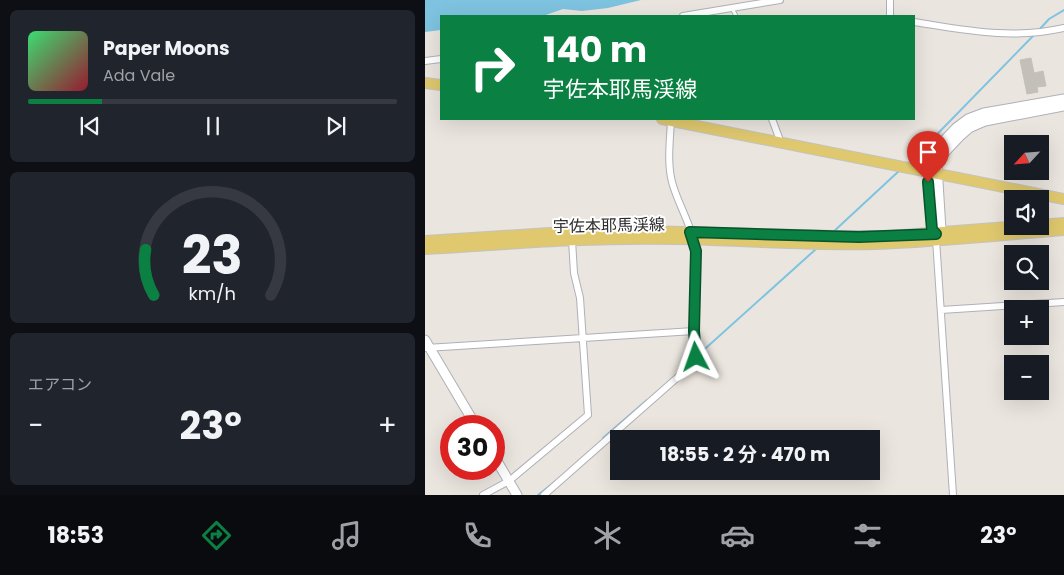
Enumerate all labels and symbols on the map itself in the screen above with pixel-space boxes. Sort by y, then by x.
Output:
pin [907,131,949,182]
north arrow [1004,135,1049,180]
street label: 宇佐本耶馬渓線 [553,213,665,238]
position arrow [669,330,721,382]
speed limit sign: 30 [440,415,505,480]

